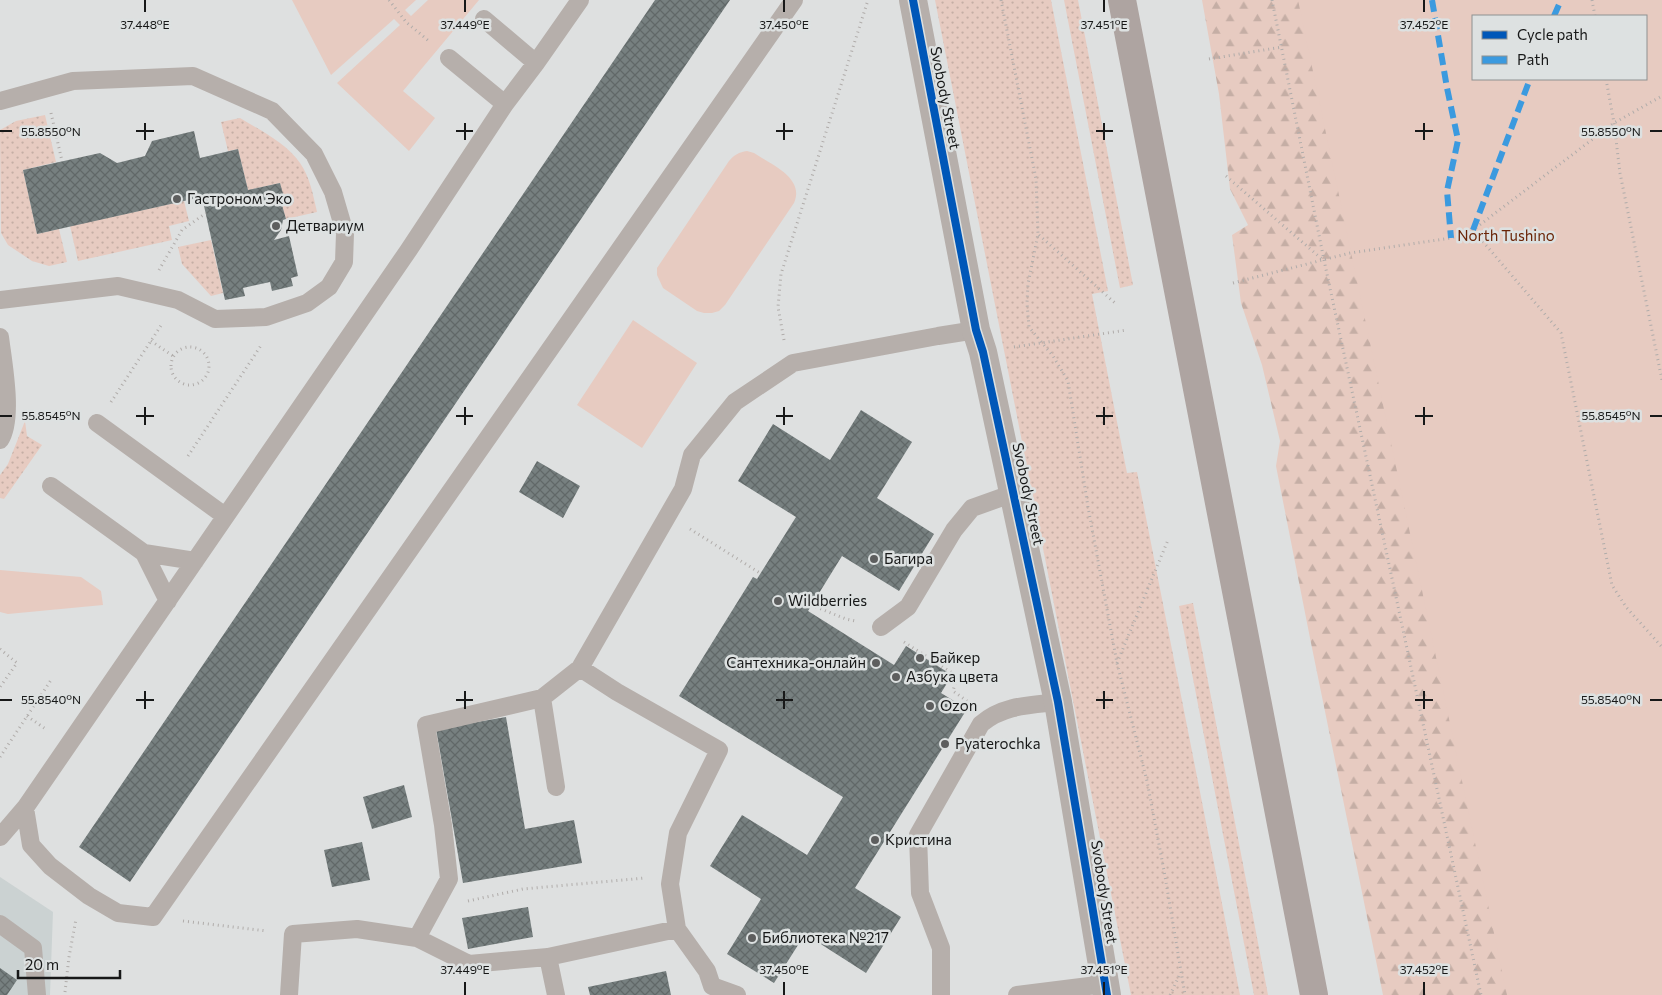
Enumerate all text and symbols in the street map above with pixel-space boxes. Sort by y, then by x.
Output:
legend [1472,15,1647,80]
text: 37.448°E [120,17,170,31]
text: 37.449°E [440,17,490,31]
text: 37.450°E [759,17,809,31]
text: 37.451°E [1080,17,1128,31]
text: 37.452°E [1400,17,1448,31]
text: Cycle path [1517,25,1588,43]
street label: Svobody Street [927,45,965,151]
text: Path [1517,50,1549,68]
text: 55.8550°N [21,124,81,138]
text: 55.8550°N [1581,124,1641,138]
place label: Гастроном Эко [187,189,292,207]
marker: Гастроном Эко [171,193,183,205]
place label: Детвариум [286,216,364,234]
marker: Детвариум [270,220,282,232]
park label: North Tushino [1457,226,1555,244]
text: 55.8545°N [21,408,81,422]
text: 55.8545°N [1581,408,1641,422]
street label: Svobody Street [1009,441,1049,547]
place label: Багира [884,549,933,567]
marker: Багира [868,553,880,565]
place label: Wildberries [788,591,867,609]
marker: Wildberries [772,595,784,607]
place label: Байкер [930,648,980,666]
marker: Байкер [914,652,926,664]
place label: Сантехника-онлайн [726,653,866,671]
marker: Сантехника-онлайн [870,657,882,669]
place label: Азбука цвета [906,667,998,685]
marker: Азбука цвета [890,671,902,683]
text: 55.8540°N [21,692,81,706]
text: 55.8540°N [1581,692,1641,706]
place label: Ozon [940,696,977,714]
marker: Ozon [924,700,936,712]
place label: Pyaterochka [955,734,1041,752]
marker: Pyaterochka [939,738,951,750]
place label: Кристина [885,830,952,848]
marker: Кристина [869,834,881,846]
street label: Svobody Street [1088,839,1122,945]
place label: Библиотека №217 [762,928,889,946]
marker: Библиотека №217 [746,932,758,944]
scale bar [18,948,120,980]
text: 20 m [25,955,59,973]
text: 37.449°E [440,962,490,976]
text: 37.450°E [759,962,809,976]
text: 37.451°E [1080,962,1128,976]
text: 37.452°E [1400,962,1448,976]

